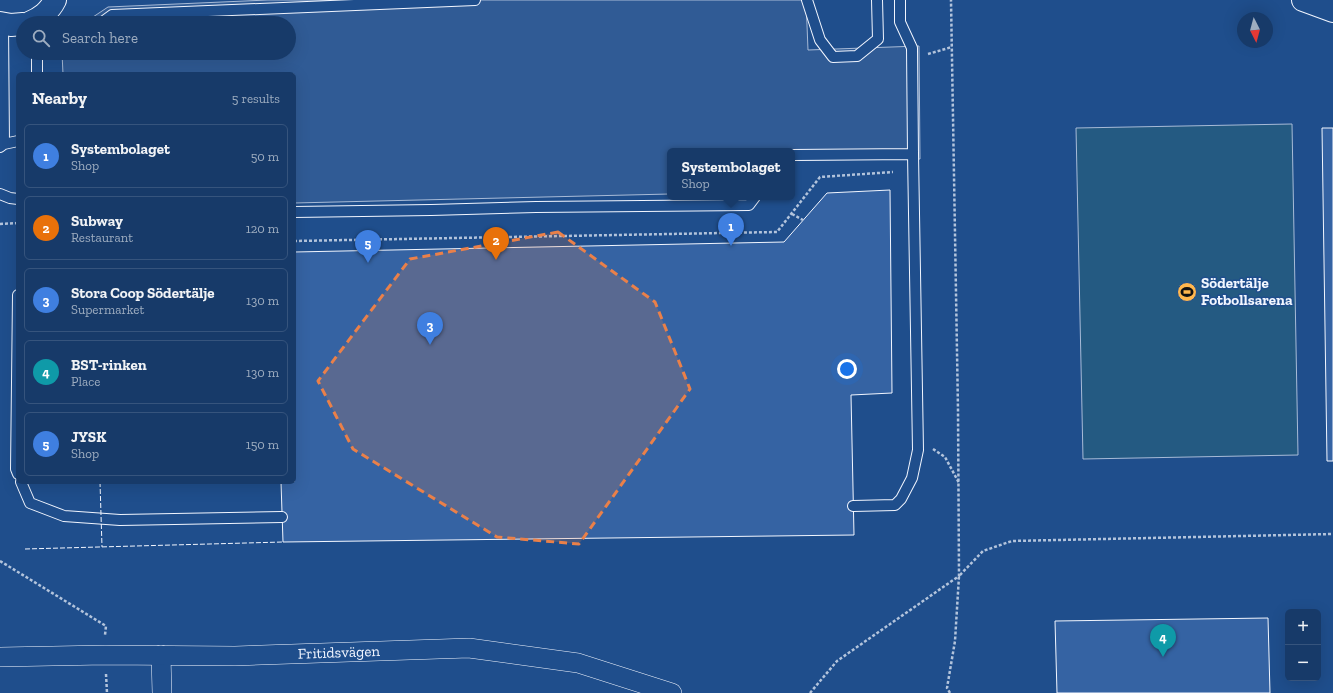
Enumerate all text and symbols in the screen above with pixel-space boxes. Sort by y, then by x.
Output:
north arrow [1237,12,1273,48]
search box [16,16,296,60]
icon: search [30,27,52,49]
text: Search here [62,29,138,47]
text: Nearby [32,88,87,108]
text: 5 results [232,91,280,106]
text: Systembolaget [71,140,170,158]
popup [667,148,795,200]
text: 1 [43,149,49,164]
text: 50 m [251,149,279,164]
text: Shop [71,158,99,173]
text: Systembolaget [682,158,780,176]
text: Shop [682,176,710,191]
text: Subway [71,212,123,230]
pin: 1 [718,213,744,246]
text: 2 [43,221,49,236]
text: 120 m [246,221,279,236]
pin: 2 [483,227,509,260]
text: Restaurant [71,230,133,245]
pin: 5 [355,230,381,263]
place label: Södertälje Fotbollsarena [1201,274,1293,309]
sports icon: Södertälje Fotbollsarena [1176,281,1198,303]
text: Stora Coop Södertälje [71,284,215,302]
text: 3 [43,293,49,308]
text: 130 m [246,293,279,308]
text: Supermarket [71,302,144,317]
pin: 3 [417,312,443,345]
text: BST-rinken [71,356,147,374]
your location [837,359,857,379]
text: 4 [42,365,50,380]
text: 130 m [246,365,279,380]
text: Place [71,374,100,389]
text: JYSK [71,428,106,446]
text: 5 [43,437,49,452]
text: 150 m [246,437,279,452]
text: Shop [71,446,99,461]
map controls [1285,609,1321,681]
button: + [1285,609,1321,645]
pin: 4 [1150,624,1176,657]
street label: Fritidsvägen [297,642,381,663]
button: − [1285,645,1321,681]

